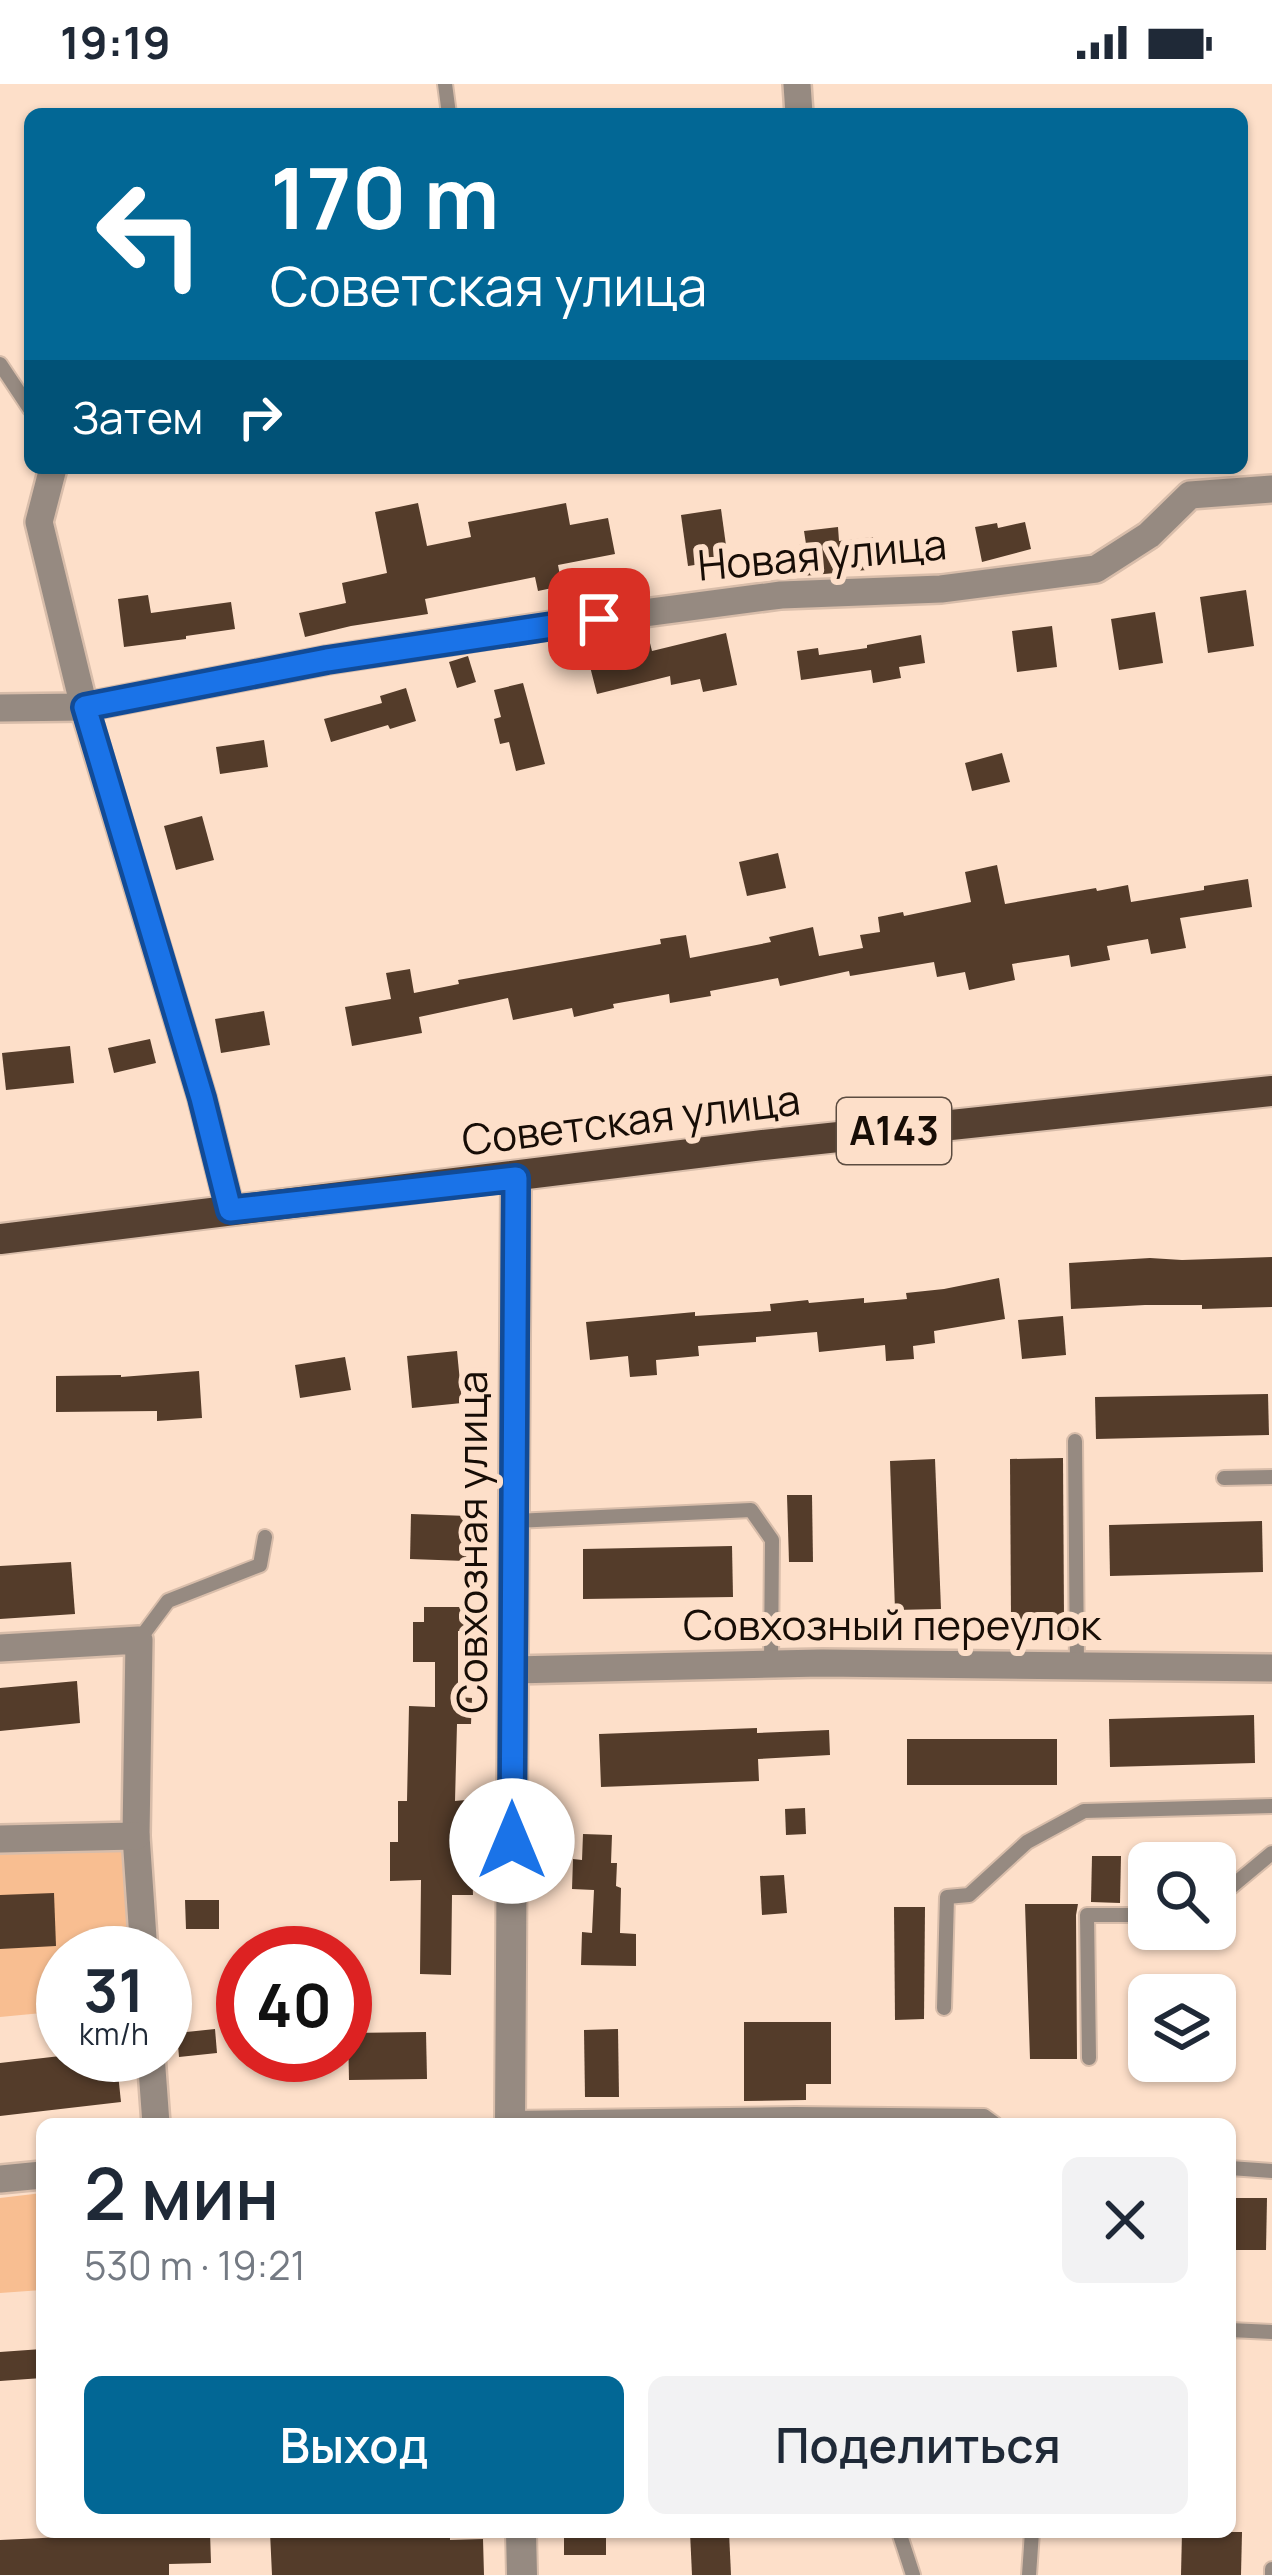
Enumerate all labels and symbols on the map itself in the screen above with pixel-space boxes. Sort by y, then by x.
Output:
street label: Новая улица [695,514,949,594]
pin [548,568,650,670]
street label: Советская улица [459,1069,803,1169]
road number: А143 [837,1098,951,1164]
street label: Совхозная улица [442,1371,500,1713]
street label: Совхозный переулок [683,1595,1102,1653]
position arrow [449,1778,575,1904]
speed limit sign: 40 [216,1926,372,2082]

